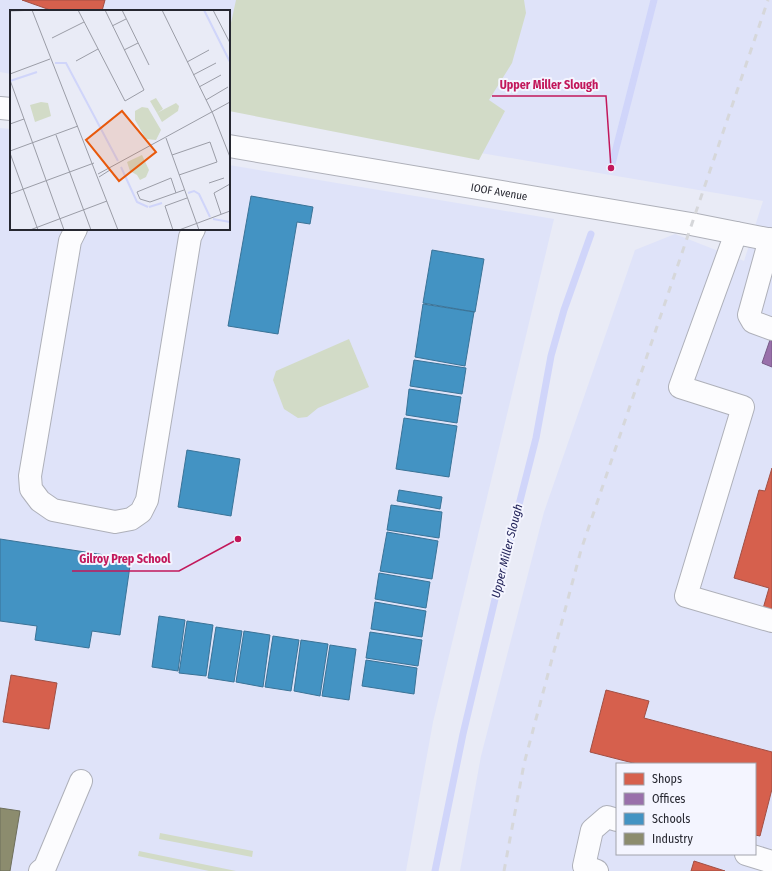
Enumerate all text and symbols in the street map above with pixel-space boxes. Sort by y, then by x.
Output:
inset map [10,10,230,230]
callout: Upper Miller Slough [492,72,606,96]
text: Upper Miller Slough [500,78,598,92]
street label: IOOF Avenue [470,180,528,203]
water label: Upper Miller Slough [489,502,525,600]
callout: Gilroy Prep School [72,547,179,571]
text: Gilroy Prep School [79,552,171,566]
legend [616,763,756,855]
text: Shops [652,772,682,786]
text: Offices [652,792,685,806]
text: Schools [652,812,690,826]
text: Industry [652,832,693,846]

